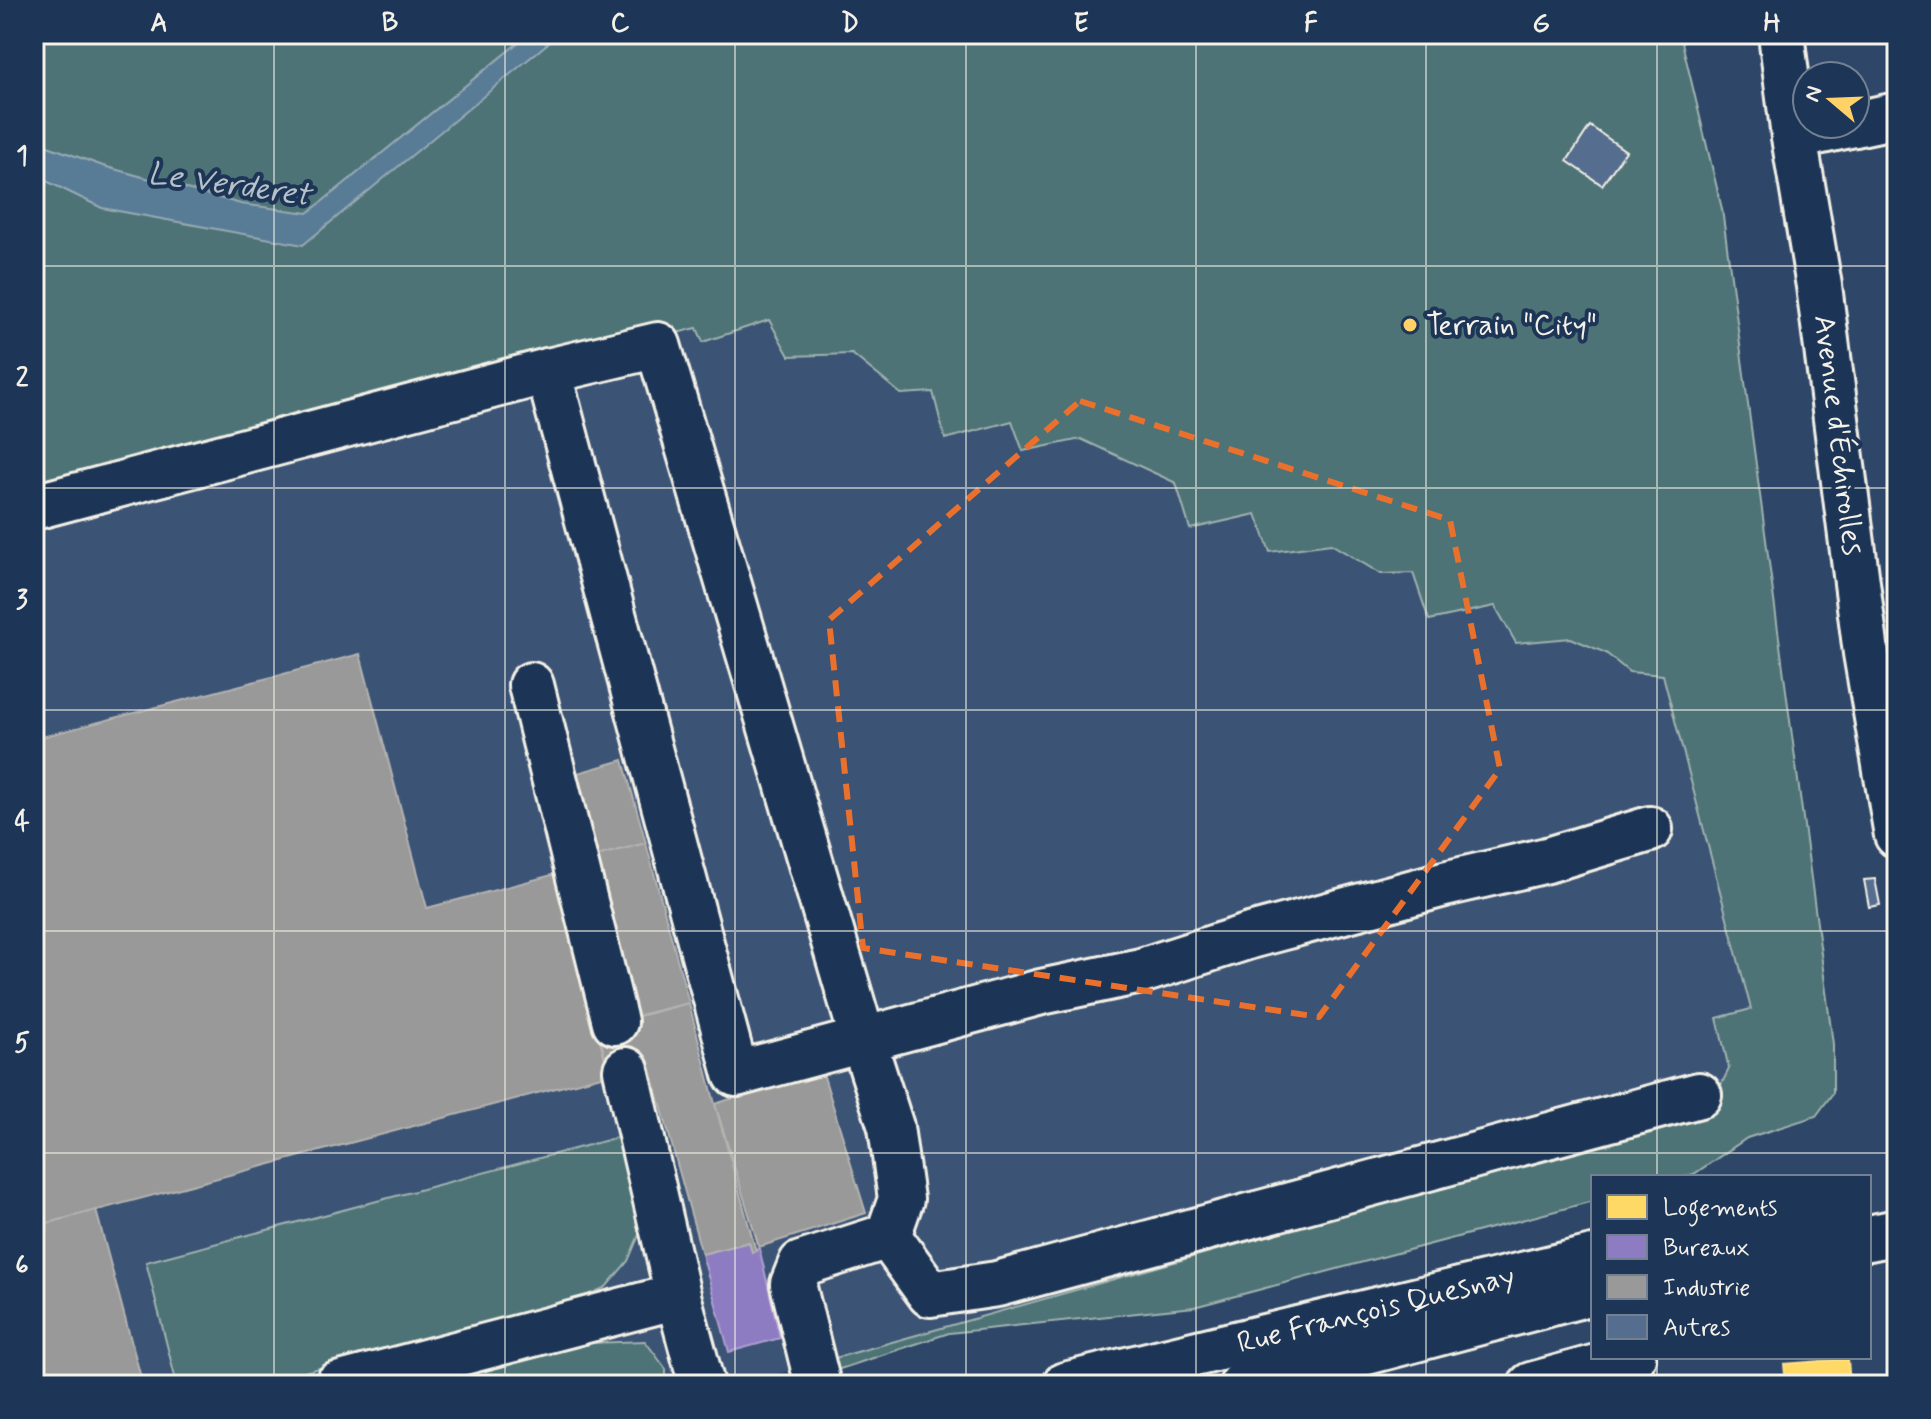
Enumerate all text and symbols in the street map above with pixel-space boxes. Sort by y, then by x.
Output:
text: A [150,7,168,41]
text: B [382,7,398,41]
text: C [611,7,630,41]
text: D [841,7,859,41]
text: E [1073,7,1089,41]
text: F [1304,7,1318,41]
text: G [1532,7,1550,41]
text: H [1764,7,1781,41]
north arrow [1791,60,1871,140]
text: N [1798,83,1830,106]
text: 1 [16,140,28,174]
water label: Le Verderet [145,153,317,218]
place label: Terrain "City" [1426,306,1597,345]
street label: Avenue d'Échirolles [1804,313,1872,557]
marker: Terrain "City" [1401,316,1419,334]
text: 2 [16,362,29,396]
text: 3 [16,584,28,618]
text: 4 [14,806,30,840]
text: 5 [14,1027,30,1061]
legend [1591,1175,1871,1359]
text: Logements [1663,1193,1777,1227]
text: Bureaux [1663,1233,1750,1264]
text: 6 [15,1249,29,1283]
street label: Rue François Quesnay [1233,1257,1519,1363]
text: Industrie [1663,1273,1750,1304]
text: Autres [1663,1313,1730,1344]

